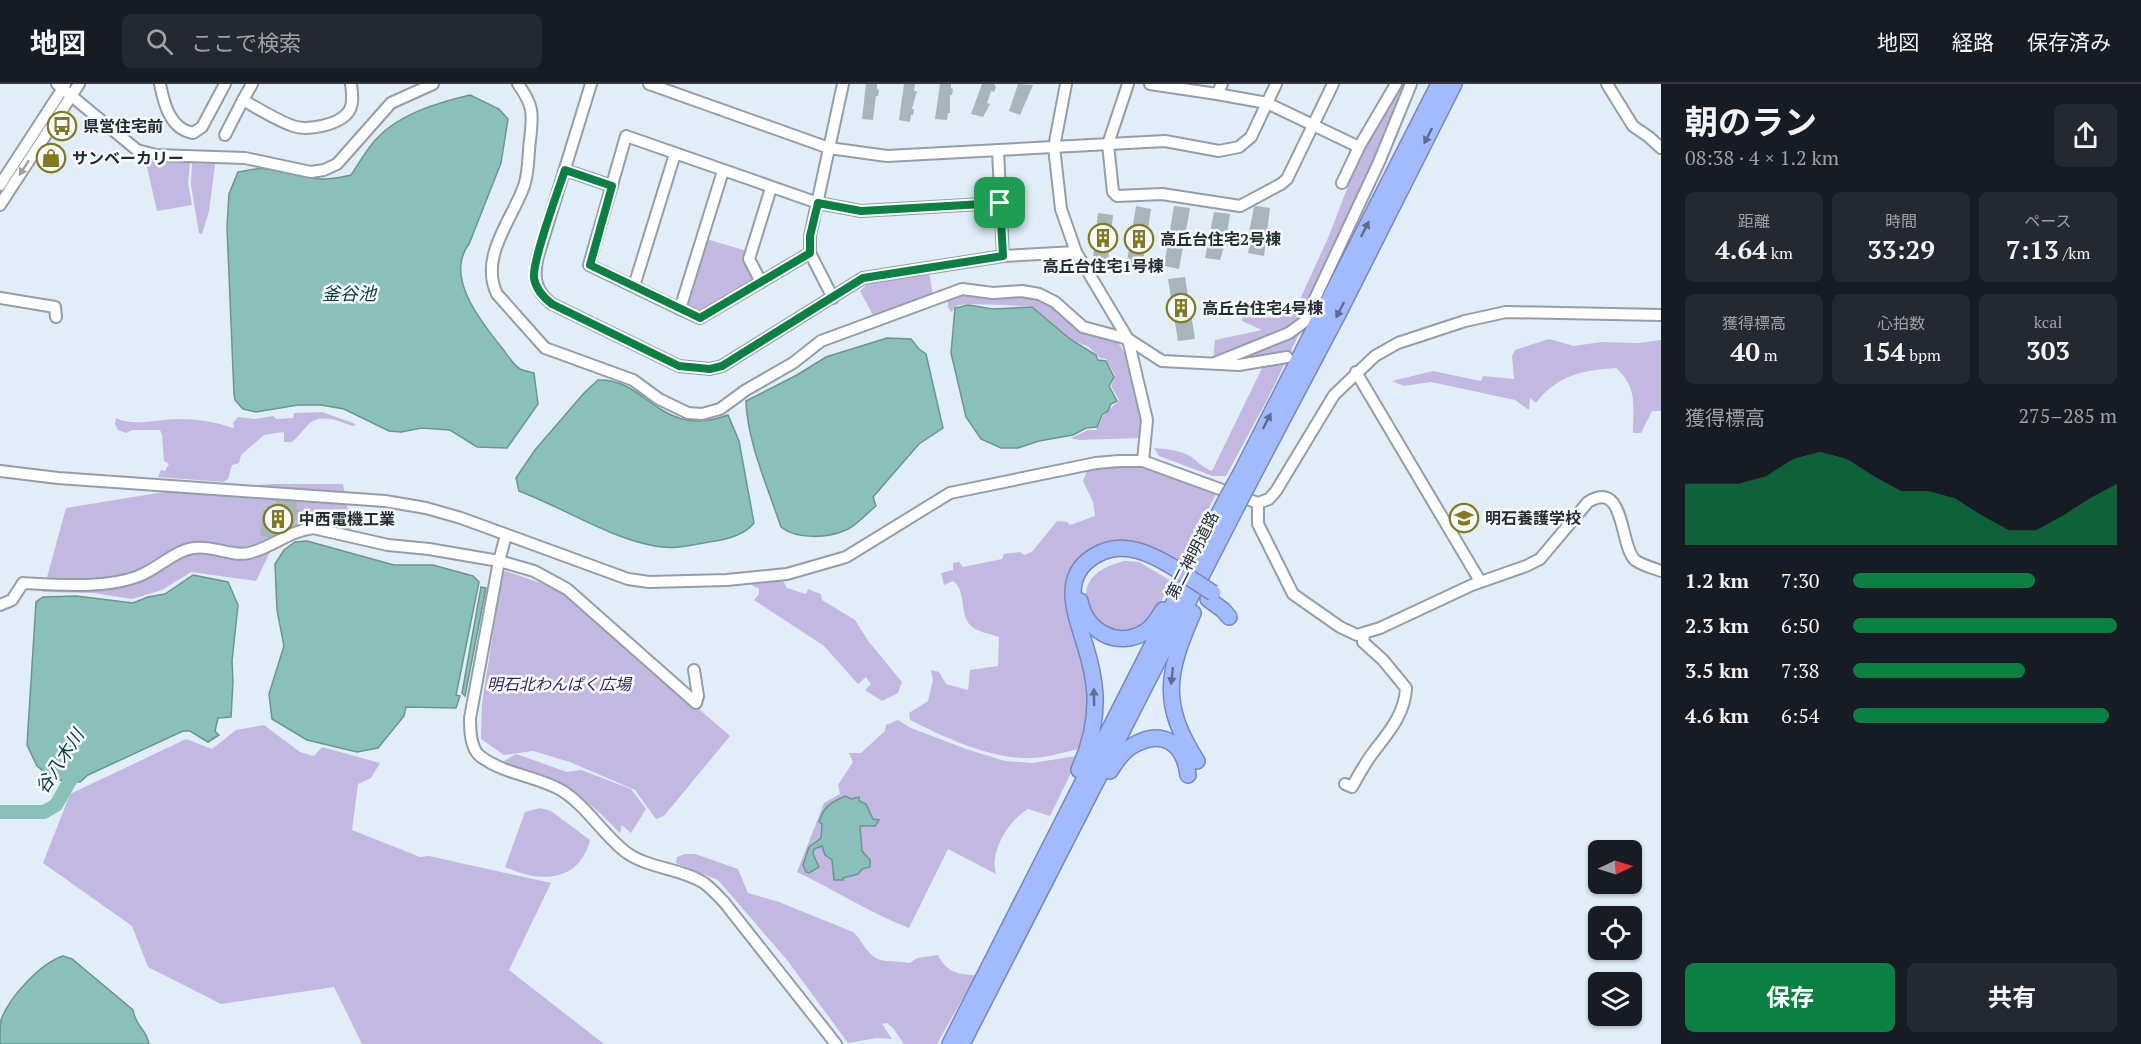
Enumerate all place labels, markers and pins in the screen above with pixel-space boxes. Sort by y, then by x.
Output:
bus stop icon: 県営住宅前 [46,110,78,142]
place label: 県営住宅前 [83,115,163,137]
shop icon: サンベーカリー [35,142,67,174]
place label: サンベーカリー [72,147,184,169]
pin [974,177,1025,228]
building icon: 高丘台住宅1号棟 [1087,222,1119,254]
building icon: 高丘台住宅2号棟 [1123,223,1155,255]
place label: 高丘台住宅2号棟 [1160,228,1281,250]
place label: 高丘台住宅1号棟 [1042,255,1164,277]
building icon: 高丘台住宅4号棟 [1165,292,1197,324]
place label: 高丘台住宅4号棟 [1202,297,1323,319]
school or university icon: 明石養護学校 [1448,502,1480,534]
building icon: 中西電機工業 [262,503,294,535]
place label: 明石養護学校 [1485,507,1581,529]
place label: 中西電機工業 [299,508,395,530]

